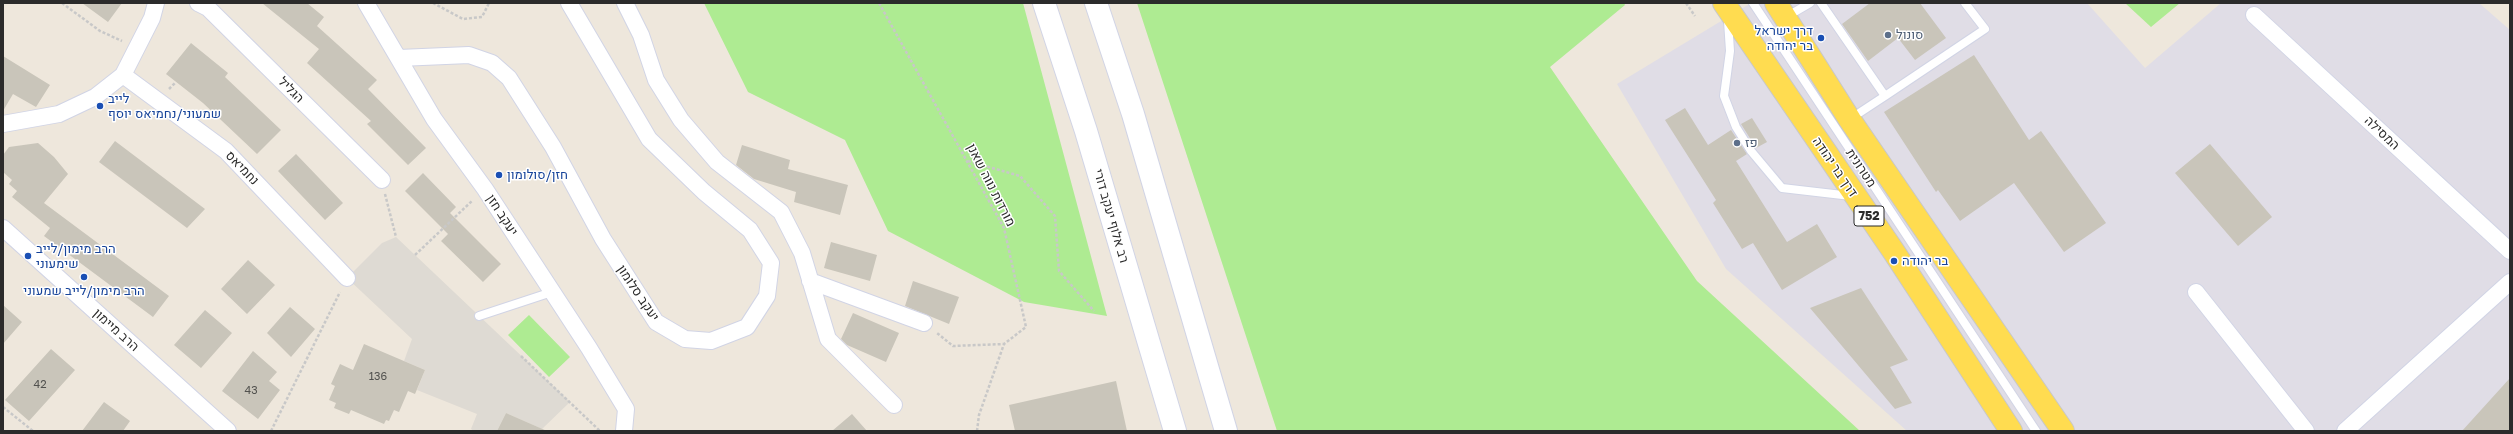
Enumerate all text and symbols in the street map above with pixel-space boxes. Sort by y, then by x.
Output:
place label: דרך ישראל בר יהודה [1755,23,1813,54]
place label: סונול [1896,27,1923,43]
marker: סונול [1883,30,1893,40]
marker: דרך ישראל בר יהודה [1816,33,1826,43]
street label: הגליל [275,74,307,106]
place label: לייב שמעוני/נחמיאס יוסף [108,91,221,122]
marker: לייב שמעוני/נחמיאס יוסף [95,101,105,111]
street label: המסילה [2361,113,2403,153]
street label: דרך בר יהודה [1809,134,1861,200]
place label: פז [1745,135,1758,151]
marker: פז [1732,138,1742,148]
street label: מורדות נווה שאנן [963,141,1019,229]
street label: מטרונית [1842,146,1880,190]
street label: נחמיאס [222,148,262,188]
place label: חזן/סולומון [507,167,568,183]
street label: רב אלוף יעקב דורי [1090,167,1132,265]
marker: חזן/סולומון [494,170,504,180]
street label: יעקב חזן [483,192,521,238]
road number: 752 [1854,206,1884,226]
place label: הרב מימון/לייב שימעוני [36,241,116,272]
marker: הרב מימון/לייב שימעוני [23,251,33,261]
place label: בר יהודה [1902,253,1948,269]
marker: בר יהודה [1889,256,1899,266]
street label: יעקב סלומון [614,262,662,324]
marker: הרב מימון/לייב שמעוני [79,272,89,282]
place label: הרב מימון/לייב שמעוני [23,283,145,299]
street label: הרב מיימון [90,305,142,355]
house number: 136 [369,370,387,384]
house number: 42 [33,378,47,392]
house number: 43 [244,384,258,398]

